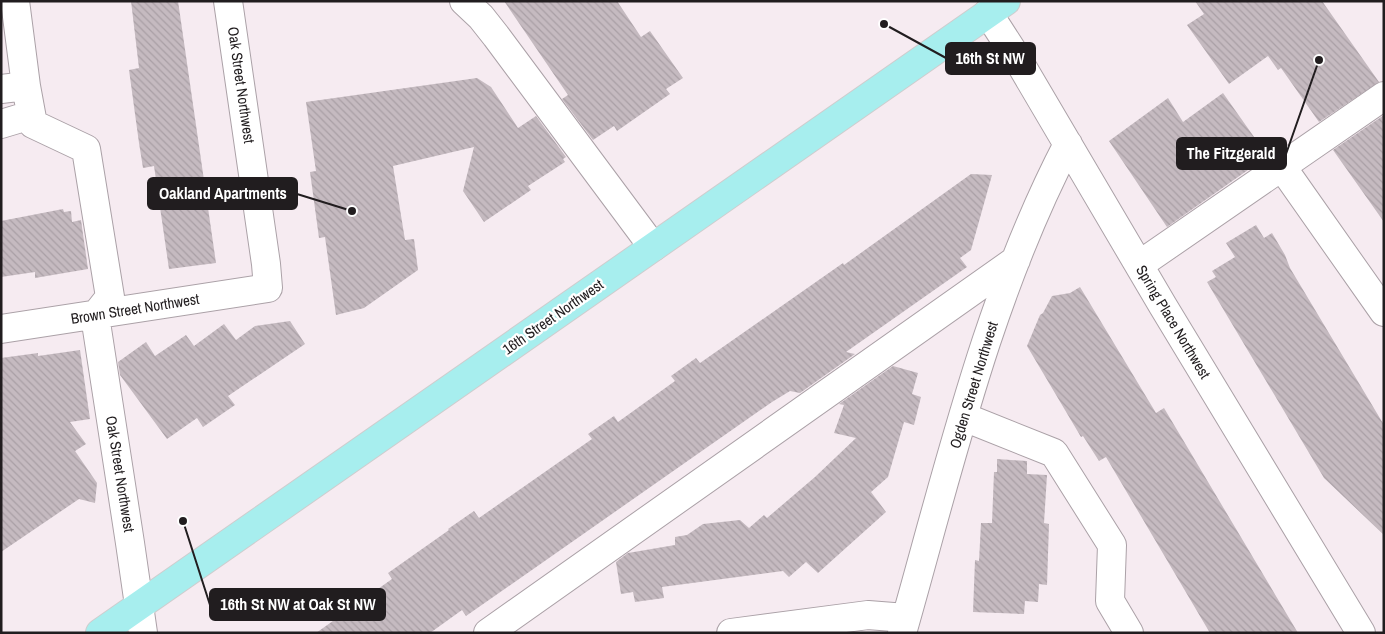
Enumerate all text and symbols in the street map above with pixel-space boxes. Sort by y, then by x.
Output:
street label: Oak Street Northwest [223,25,260,145]
callout: 16th St NW [946,43,1035,74]
text: 16th St NW [955,47,1025,69]
callout: The Fitzgerald [1177,138,1286,169]
text: The Fitzgerald [1187,142,1275,164]
callout: Oakland Apartments [148,178,297,209]
text: Oakland Apartments [159,182,287,204]
street label: Spring Place Northwest [1131,261,1216,383]
street label: 16th Street Northwest [498,274,608,359]
street label: Brown Street Northwest [69,288,201,329]
street label: Ogden Street Northwest [944,318,1003,451]
street label: Oak Street Northwest [101,414,140,534]
callout: 16th St NW at Oak St NW [210,589,385,620]
text: 16th St NW at Oak St NW [220,593,376,615]

